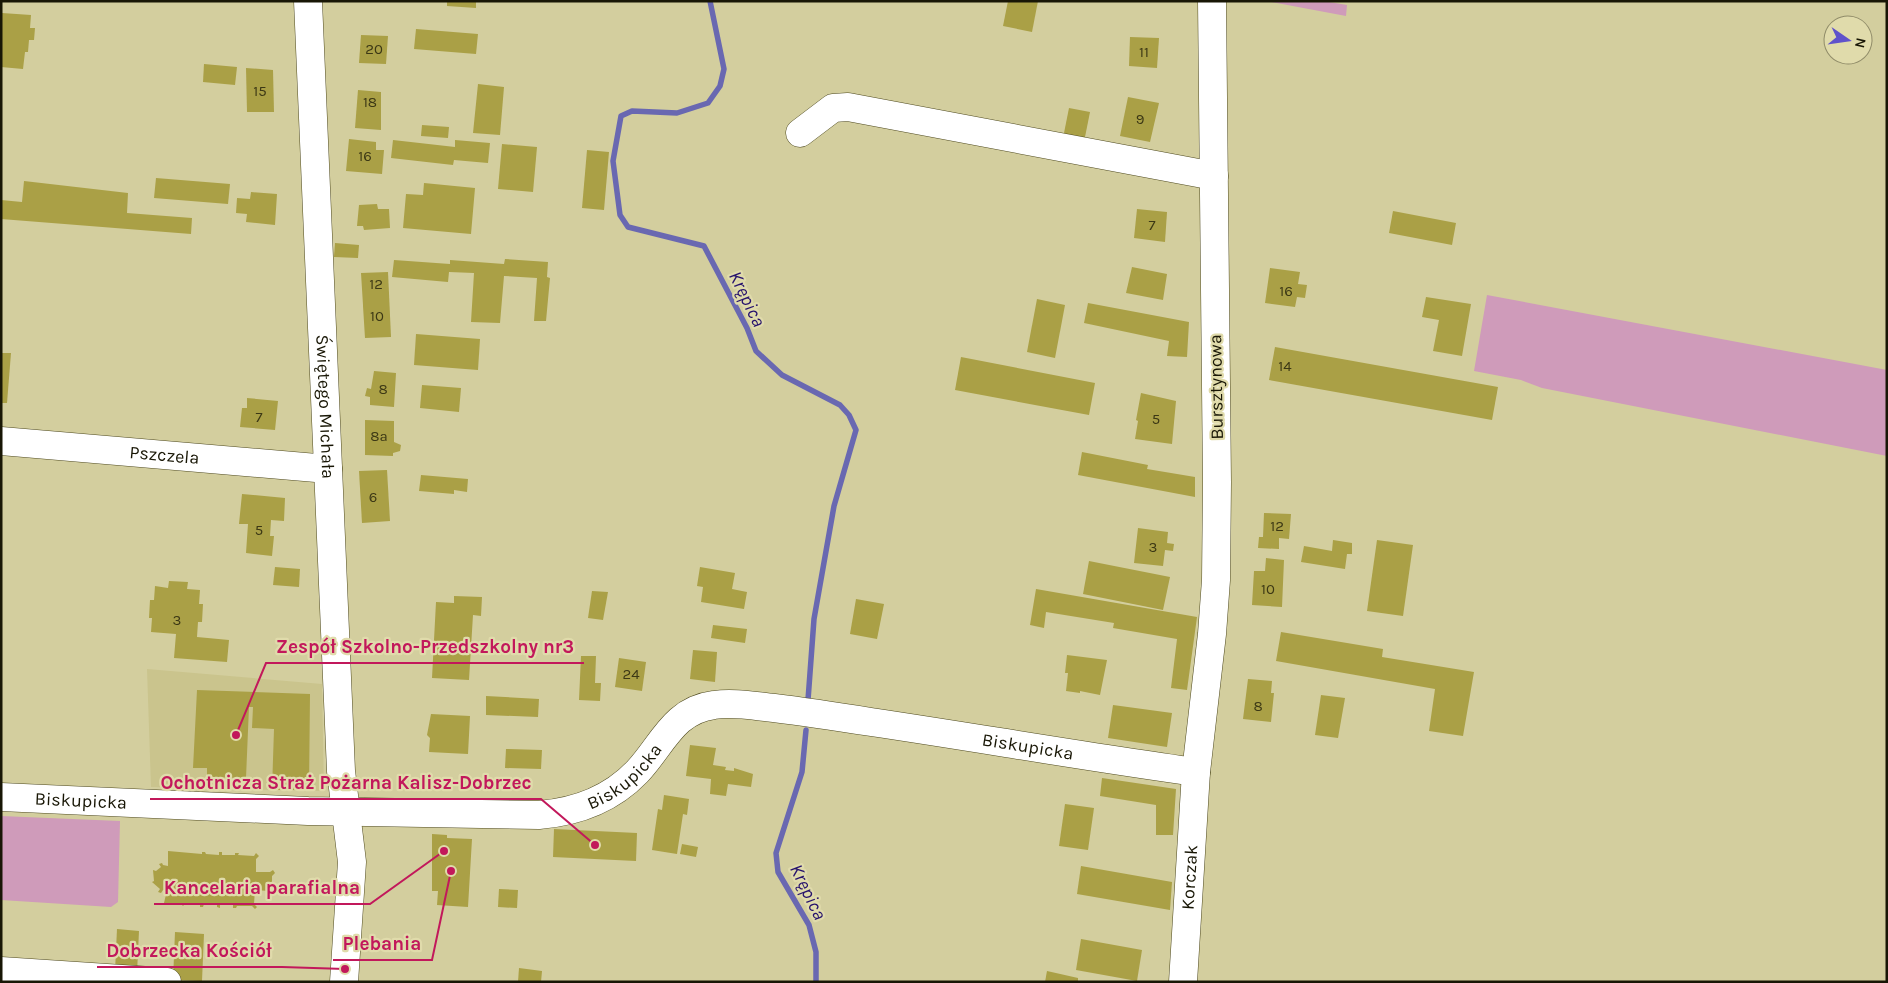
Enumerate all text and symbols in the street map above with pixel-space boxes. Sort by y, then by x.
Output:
north arrow [1823,15,1873,65]
text: N [1851,36,1870,50]
house number: 20 [365,40,383,58]
house number: 11 [1139,43,1149,61]
house number: 15 [253,82,267,100]
house number: 18 [363,93,377,111]
house number: 9 [1136,110,1144,128]
house number: 16 [358,147,372,165]
house number: 7 [1148,216,1156,234]
water label: Krępica [724,267,770,331]
house number: 12 [369,275,383,293]
house number: 16 [1279,282,1293,300]
house number: 10 [370,307,384,325]
street label: Świętego Michała [311,334,339,479]
street label: Bursztynowa [1204,334,1228,440]
house number: 14 [1278,357,1292,375]
house number: 8 [378,380,388,398]
house number: 7 [255,408,263,426]
house number: 5 [1152,410,1160,428]
house number: 8a [370,427,388,445]
street label: Pszczela [129,441,200,469]
house number: 6 [369,488,377,506]
house number: 12 [1270,517,1284,535]
house number: 5 [255,521,263,539]
house number: 3 [1149,538,1157,556]
house number: 10 [1261,580,1275,598]
house number: 3 [173,611,181,629]
callout: Zespół Szkolno-Przedszkolny nr3 [266,629,584,663]
text: Zespół Szkolno-Przedszkolny nr3 [276,636,574,658]
house number: 24 [622,665,640,683]
house number: 8 [1253,697,1263,715]
street label: Biskupicka [980,728,1075,765]
street label: Biskupicka [584,739,667,814]
callout: Ochotnicza Straż Pożarna Kalisz-Dobrzec [150,765,541,799]
text: Ochotnicza Straż Pożarna Kalisz-Dobrzec [160,772,532,794]
street label: Biskupicka [34,788,128,814]
street label: Korczak [1176,844,1202,910]
water label: Krępica [785,860,831,924]
callout: Kancelaria parafialna [154,870,370,904]
text: Kancelaria parafialna [164,877,360,899]
callout: Plebania [333,926,432,960]
callout: Dobrzecka Kościół [97,933,282,967]
text: Plebania [343,933,421,955]
text: Dobrzecka Kościół [106,940,272,962]

